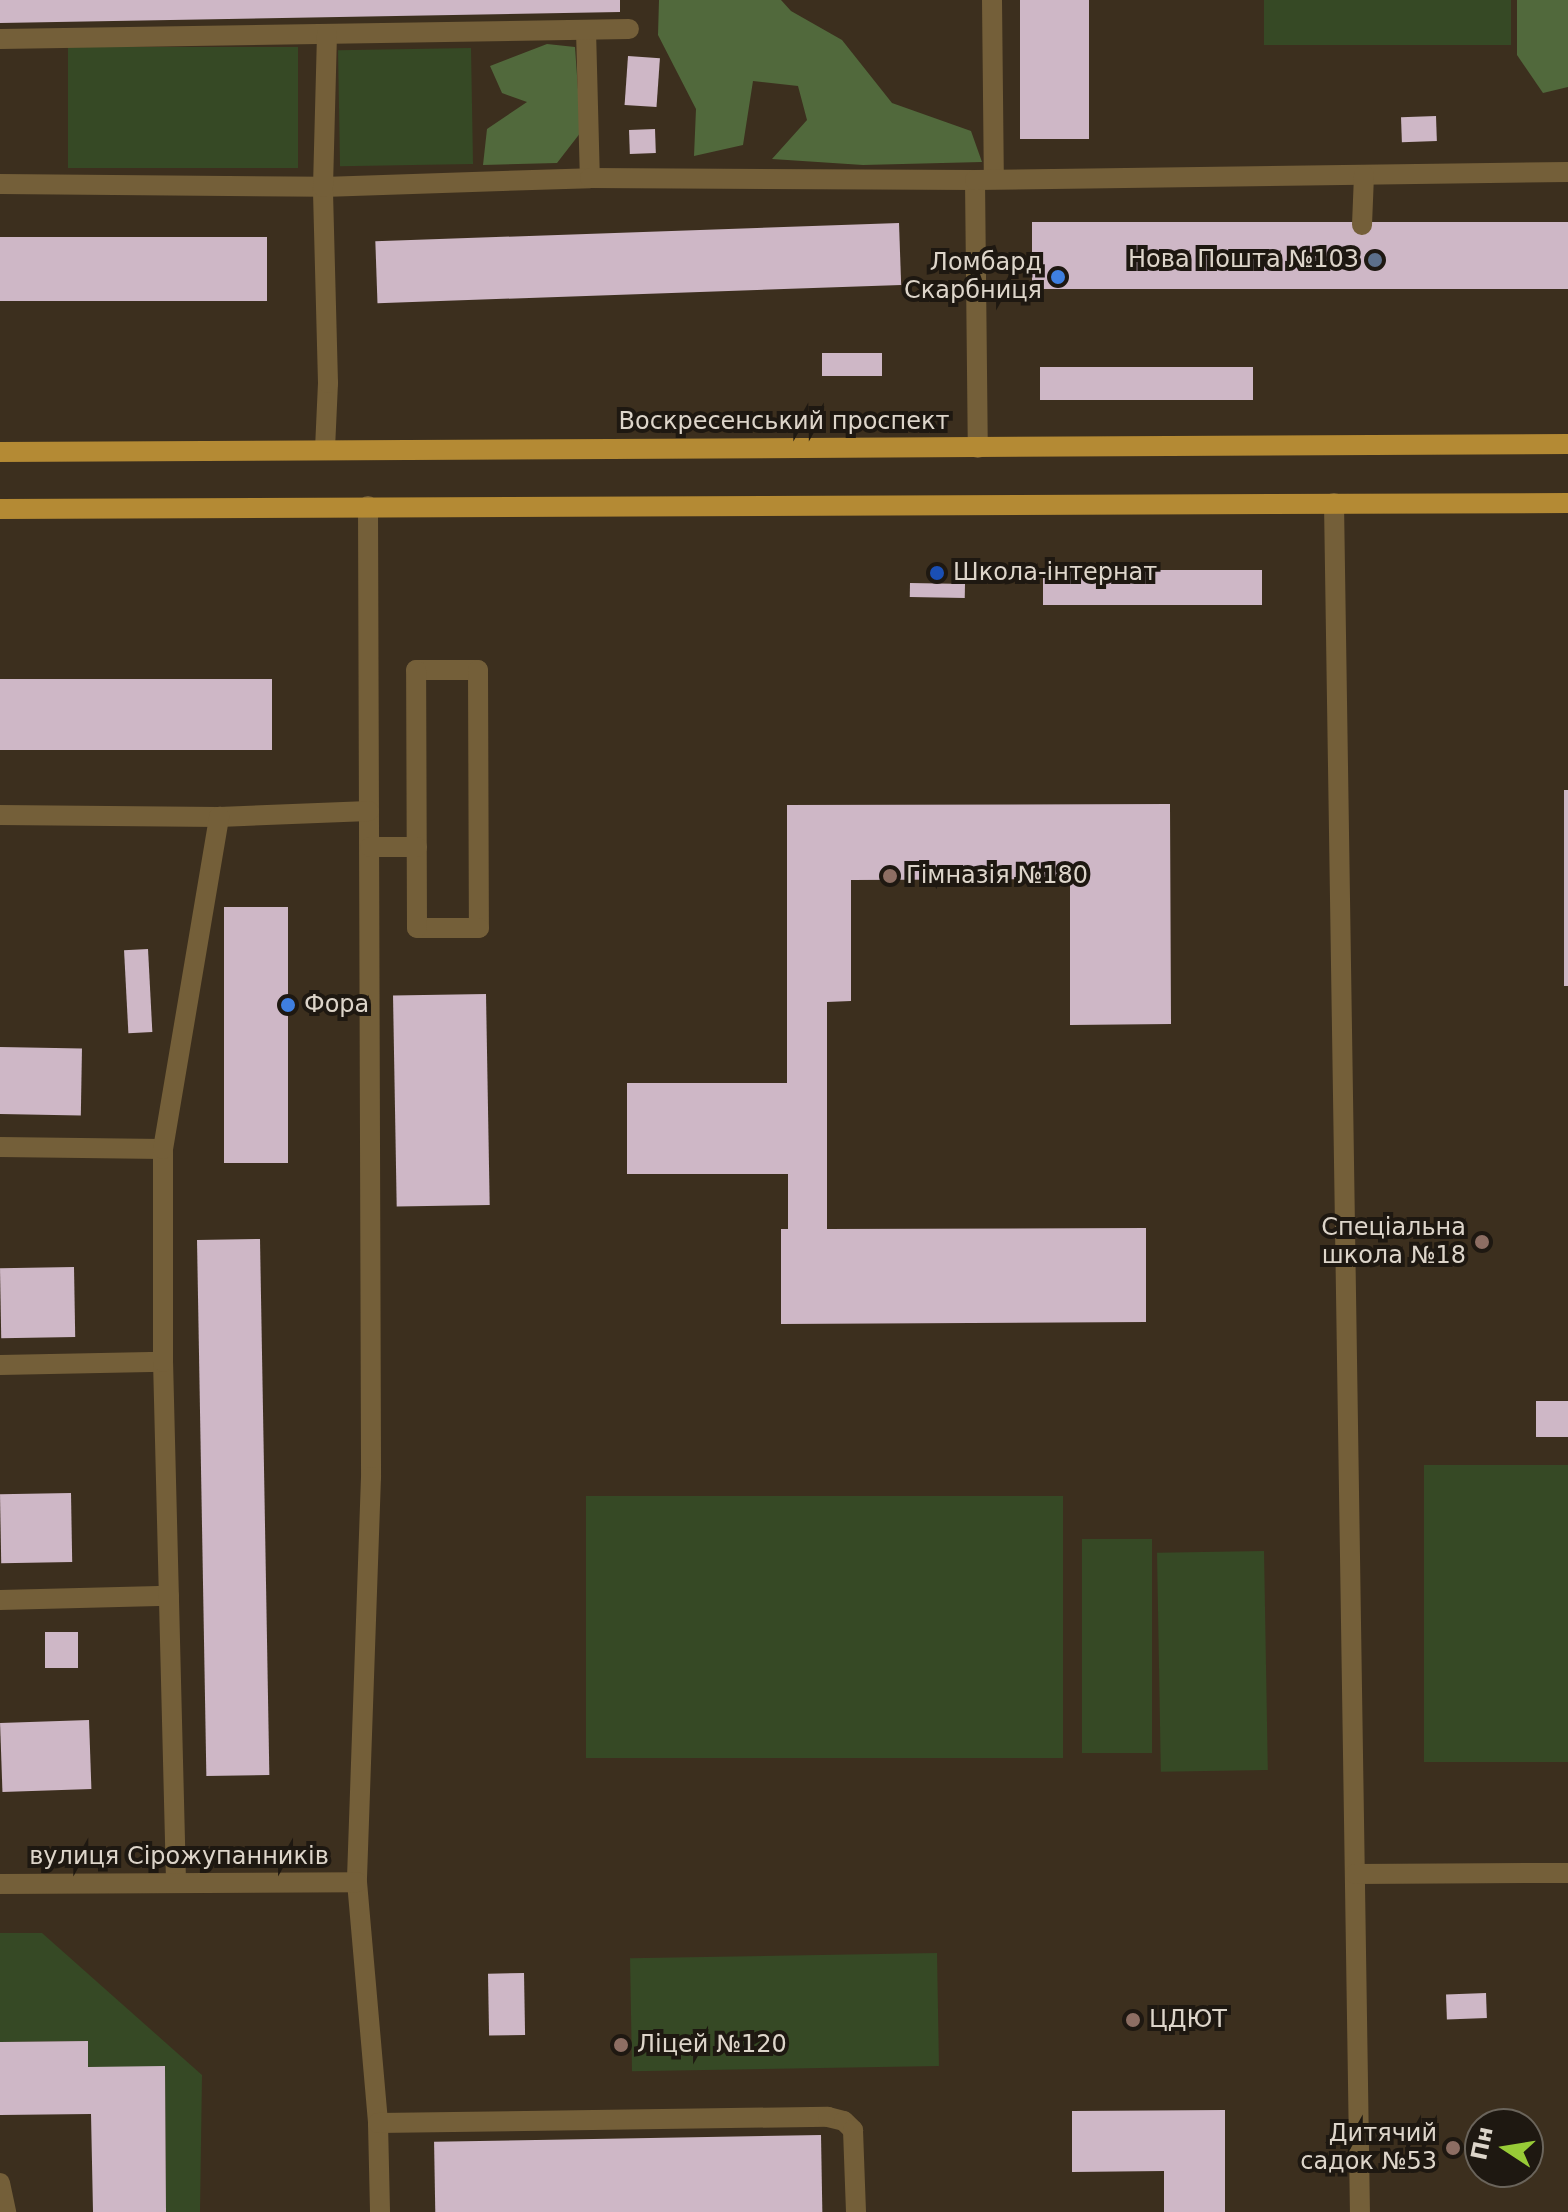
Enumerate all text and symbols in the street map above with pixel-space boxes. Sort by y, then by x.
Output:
place label: Нова Пошта №103 [1128,246,1359,274]
place label: Ломбард Скарбниця [904,249,1042,305]
marker: Нова Пошта №103 [1366,251,1384,269]
marker: Ломбард Скарбниця [1049,268,1067,286]
street label: Воскресенський проспект [619,408,949,436]
place label: Школа-інтернат [953,559,1157,587]
marker: Школа-інтернат [928,564,946,582]
place label: Гімназія №180 [906,862,1088,890]
marker: Гімназія №180 [881,867,899,885]
place label: Фора [304,991,369,1019]
marker: Фора [279,996,297,1014]
place label: Спеціальна школа №18 [1321,1214,1466,1270]
marker: Спеціальна школа №18 [1473,1233,1491,1251]
street label: вулиця Сірожупанників [29,1843,329,1871]
place label: ЦДЮТ [1149,2006,1227,2034]
marker: ЦДЮТ [1124,2011,1142,2029]
place label: Ліцей №120 [637,2031,787,2059]
marker: Ліцей №120 [612,2036,630,2054]
north arrow [1464,2108,1544,2188]
place label: Дитячий садок №53 [1300,2120,1437,2176]
text: Пн [1466,2124,1498,2162]
marker: Дитячий садок №53 [1444,2139,1462,2157]

